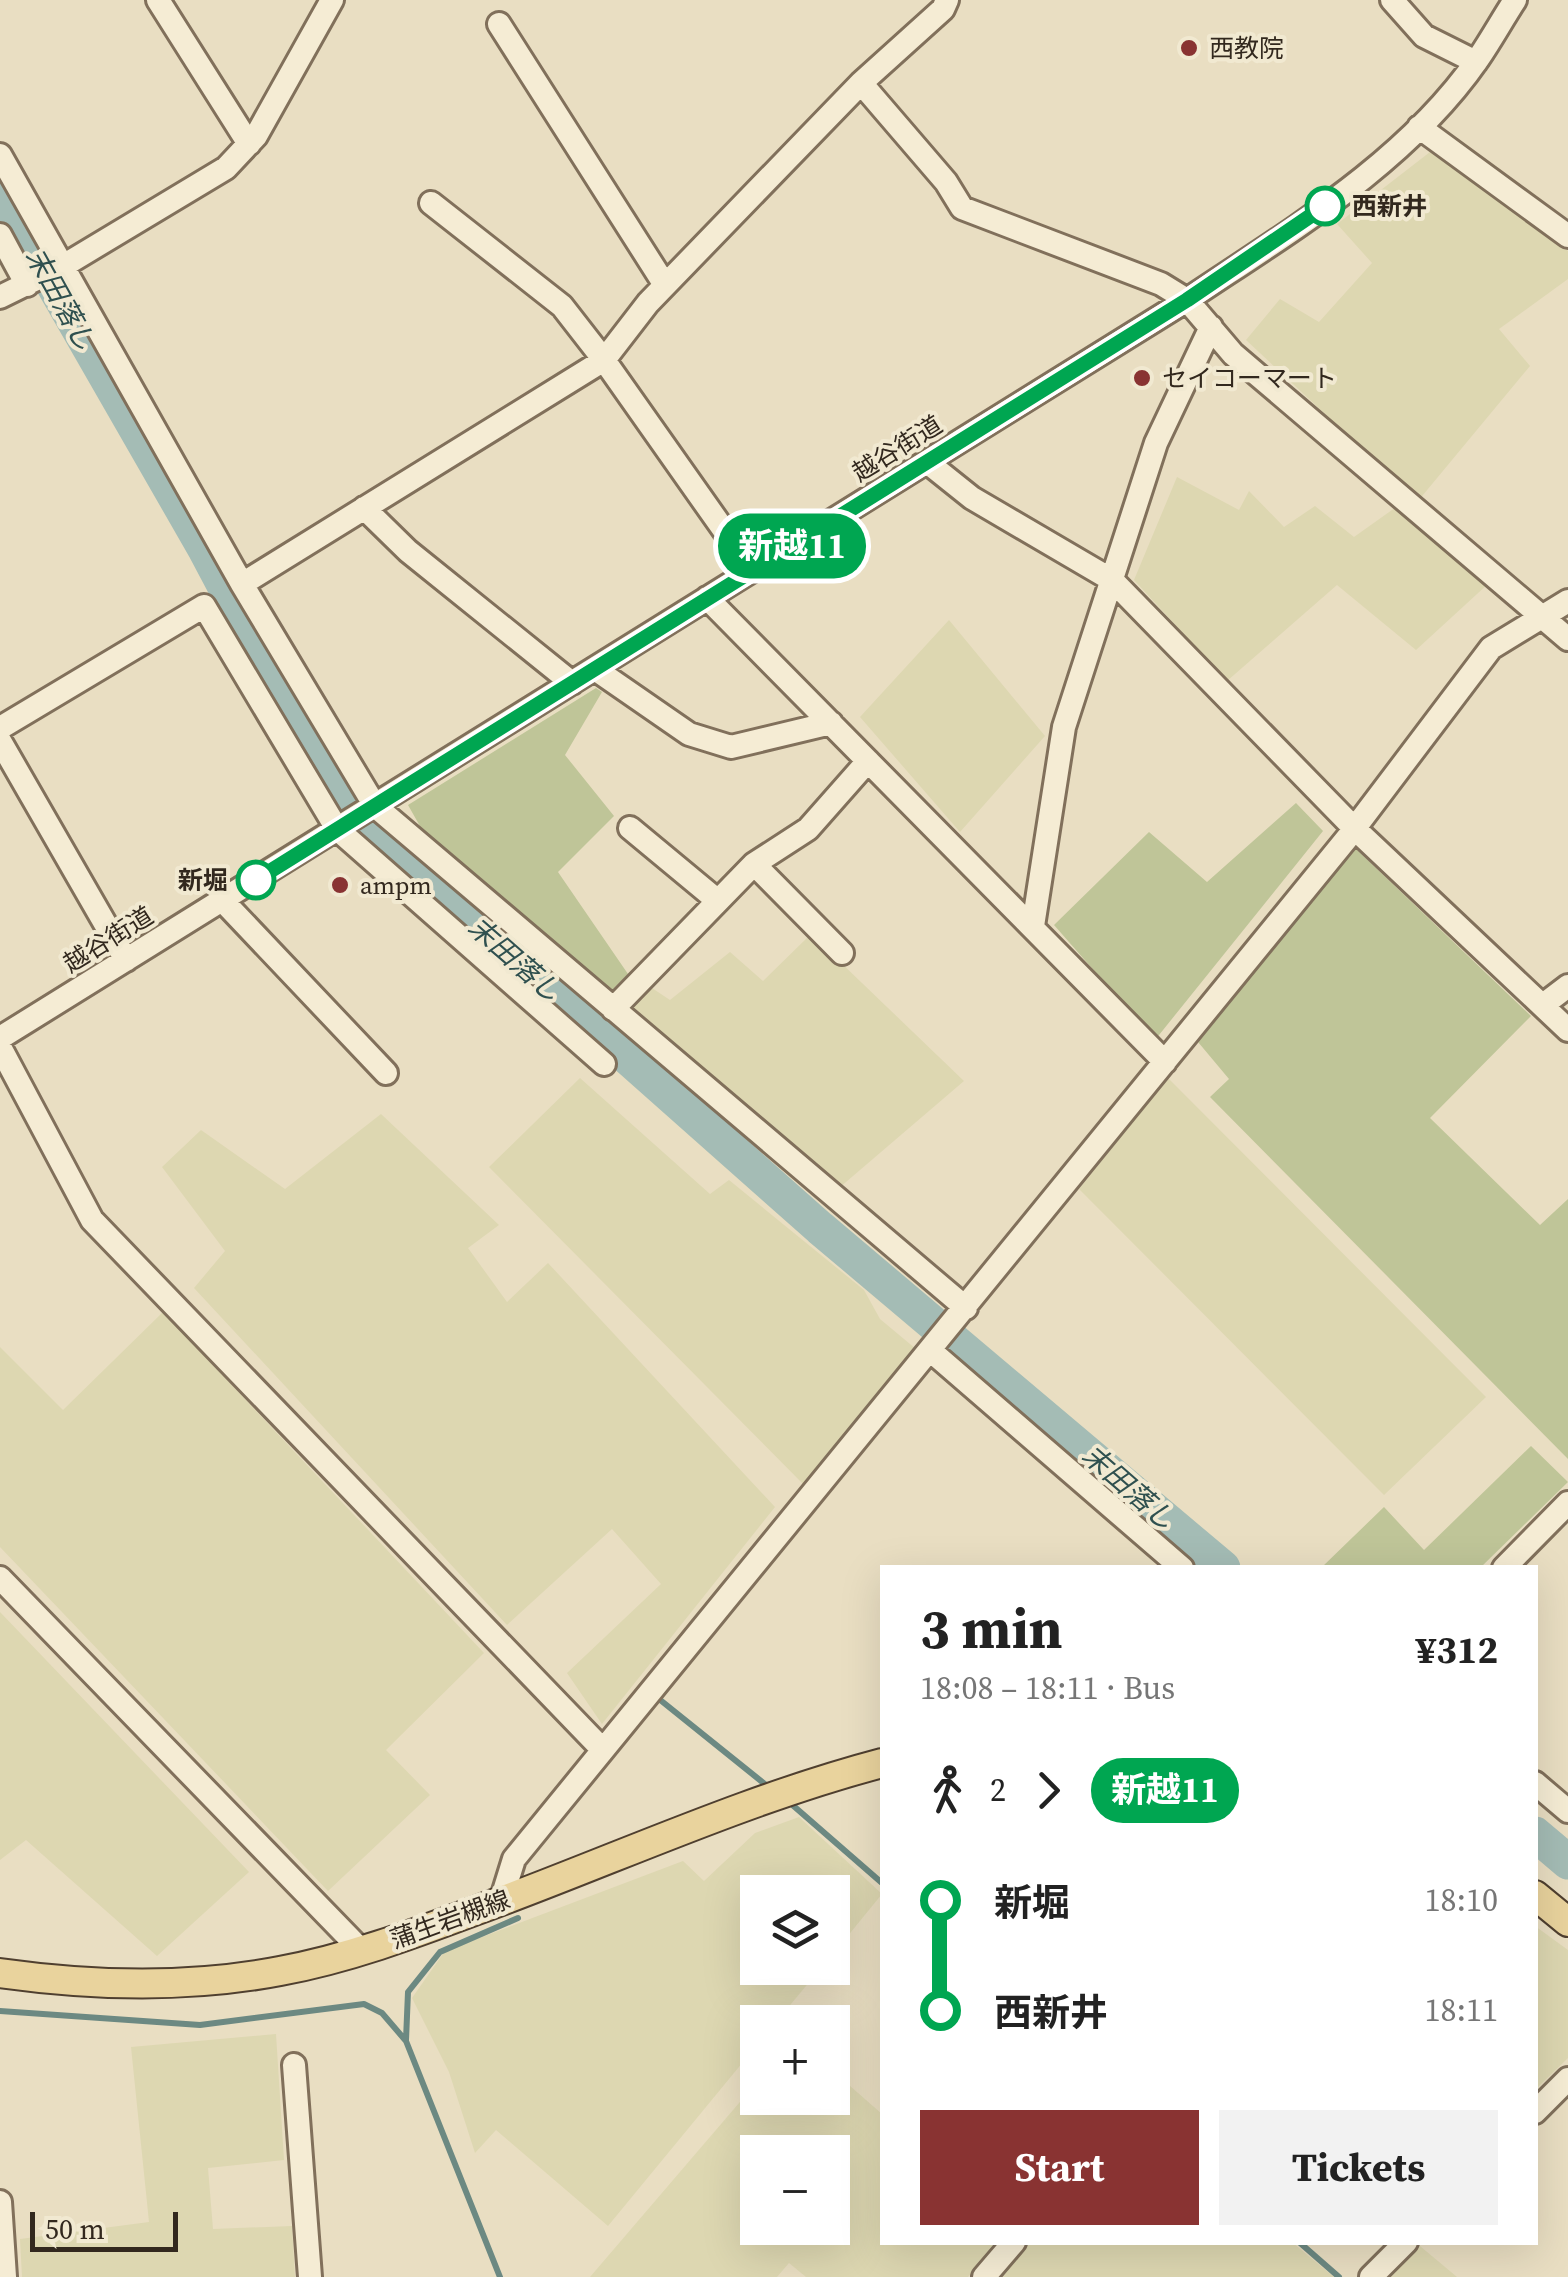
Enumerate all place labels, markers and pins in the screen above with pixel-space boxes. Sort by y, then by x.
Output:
place label: 西教院 [1209,31,1284,65]
marker: 西教院 [1178,37,1200,59]
marker: 西新井 [1306,187,1344,225]
place label: 西新井 [1352,189,1427,223]
place label: セイコーマート [1162,361,1337,395]
marker: セイコーマート [1131,367,1153,389]
marker: 新堀 [237,861,275,899]
place label: 新堀 [178,863,228,897]
place label: ampm [360,868,432,902]
marker: ampm [329,874,351,896]

